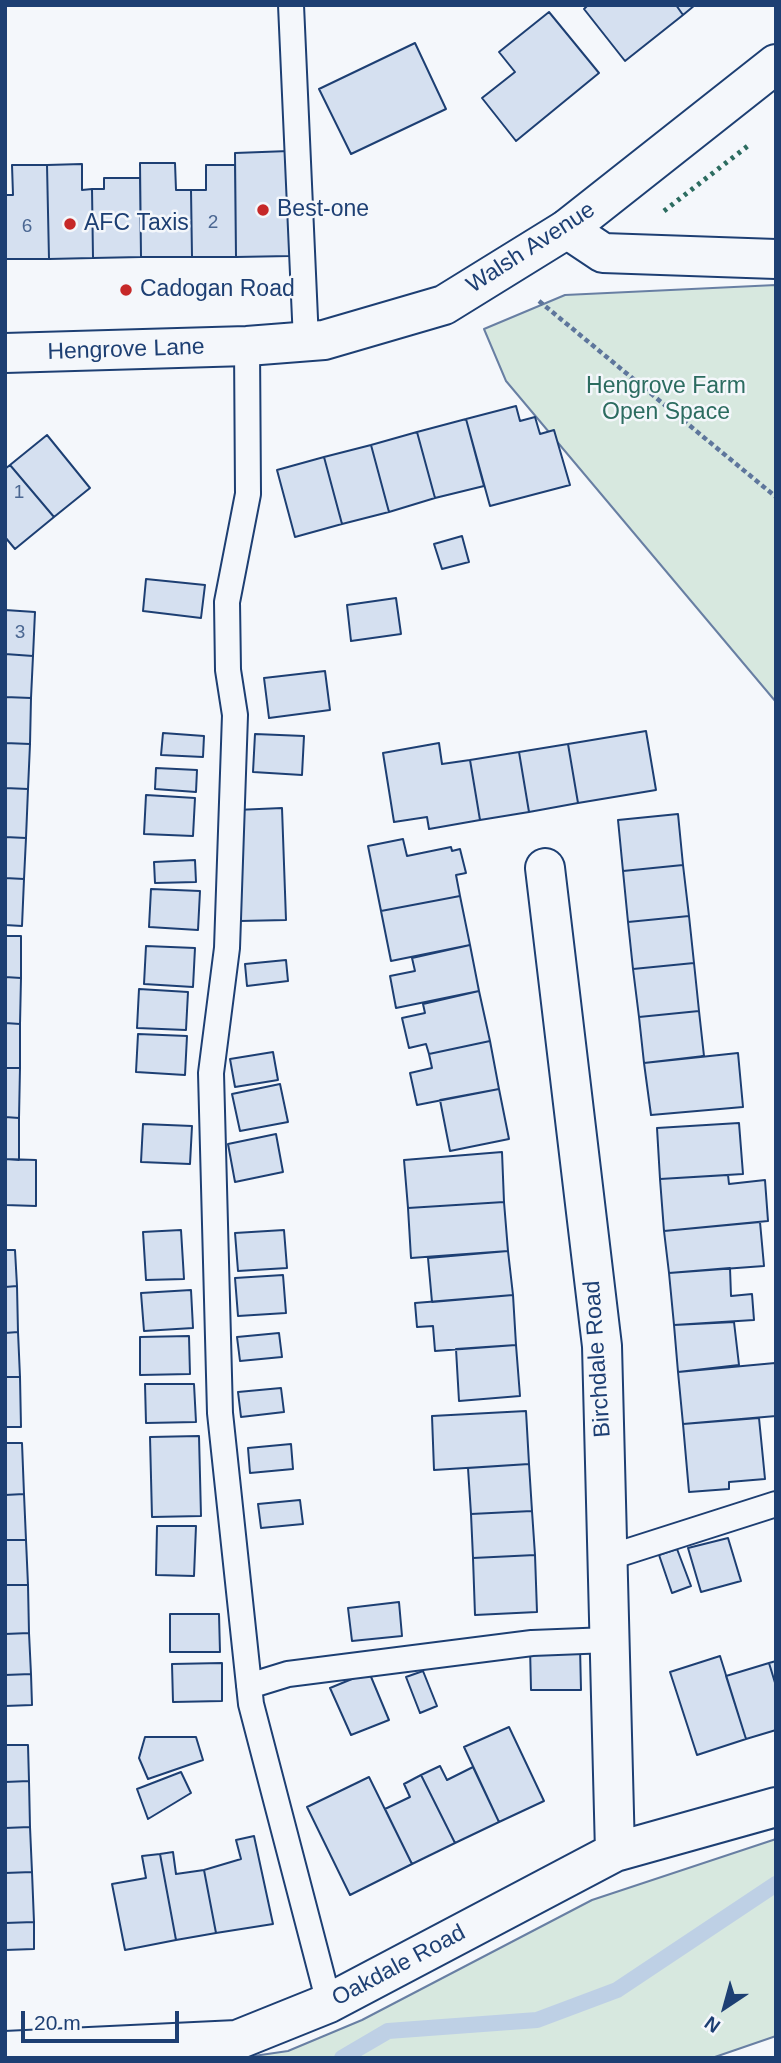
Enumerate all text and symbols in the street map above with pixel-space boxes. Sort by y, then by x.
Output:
place label: Best-one [277,196,369,224]
street label: Walsh Avenue [462,196,600,300]
marker: Best-one [255,202,271,218]
place label: AFC Taxis [84,210,189,238]
house number: 2 [208,212,218,234]
house number: 6 [22,216,32,238]
marker: AFC Taxis [62,216,78,232]
place label: Cadogan Road [140,276,295,304]
marker: Cadogan Road [118,282,134,298]
street label: Hengrove Lane [47,333,205,367]
park label: Hengrove Farm Open Space [586,373,746,427]
house number: 1 [14,482,24,504]
house number: 3 [15,622,25,644]
street label: Birchdale Road [579,1280,617,1438]
street label: Oakdale Road [328,1919,470,2013]
north arrow [690,1972,760,2042]
scale bar [24,1996,182,2040]
text: 20 m [34,2011,81,2034]
text: N [701,2012,724,2037]

